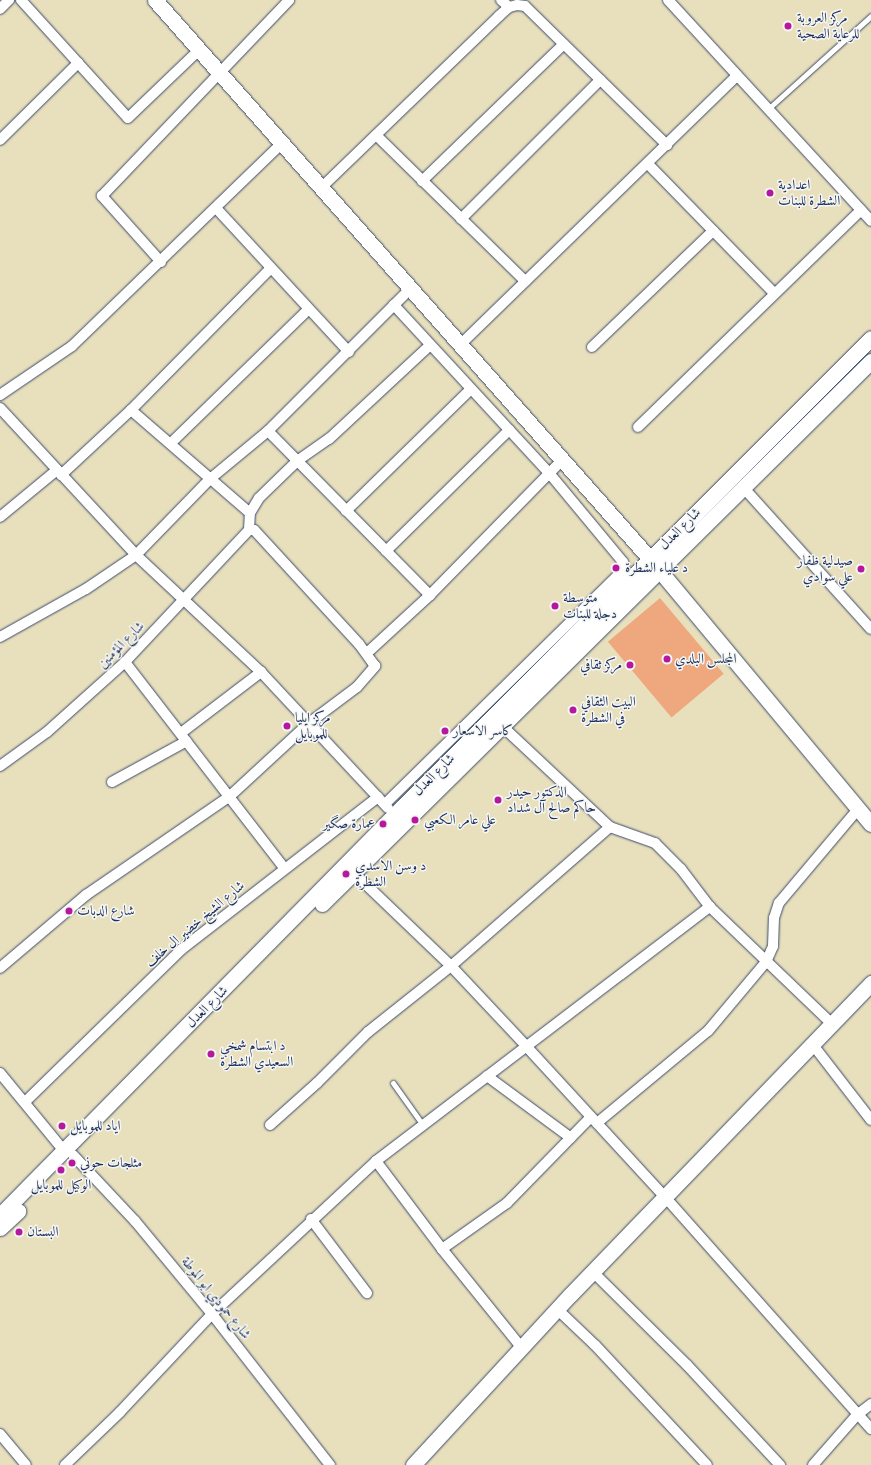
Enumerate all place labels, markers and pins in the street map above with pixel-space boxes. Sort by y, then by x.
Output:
place label: مركز العروبة للرعاية الصحية [797,10,859,42]
marker: مركز العروبة للرعاية الصحية [782,20,794,32]
place label: اعدادية الشطرة للبنات [778,177,840,210]
marker: اعدادية الشطرة للبنات [765,188,775,198]
place label: صيدلية ظفار علي سوادي [797,553,853,586]
place label: د علياء الشطرة [625,560,688,576]
marker: د علياء الشطرة [610,562,622,574]
marker: صيدلية ظفار علي سوادي [856,564,866,574]
place label: متوسطة دجلة للبنات [563,590,617,622]
marker: متوسطة دجلة للبنات [550,601,560,611]
place label: المجلس البلدي [675,651,737,667]
marker: المجلس البلدي [662,654,672,664]
place label: مركز ثقافي [580,657,622,673]
marker: مركز ثقافي [625,660,635,670]
place label: البيت الثقافي في الشطرة [581,694,636,726]
marker: البيت الثقافي في الشطرة [568,705,578,715]
place label: مركز ايليا للموبايل [295,710,331,742]
marker: مركز ايليا للموبايل [282,721,292,731]
place label: كاسر الاسعار [453,723,513,739]
marker: كاسر الاسعار [440,726,450,736]
place label: الدكتور حيدر حاكم صالح آل شداد [507,784,596,816]
marker: الدكتور حيدر حاكم صالح آل شداد [492,794,504,806]
place label: علي عامر الكعبي [424,812,496,828]
marker: علي عامر الكعبي [409,814,421,826]
place label: عمارة صگير [323,816,375,832]
marker: عمارة صگير [378,819,388,829]
place label: د وسن الاسدي الشطرة [355,858,426,890]
marker: د وسن الاسدي الشطرة [340,868,352,880]
place label: شارع الدبات [77,903,135,919]
marker: شارع الدبات [64,906,74,916]
place label: د ابتسام شمخي السعيدي الشطرة [220,1038,293,1070]
marker: د ابتسام شمخي السعيدي الشطرة [205,1048,217,1060]
place label: اياد للموبايل [70,1118,120,1134]
marker: اياد للموبايل [57,1121,67,1131]
place label: مثلجات حوني [80,1155,142,1171]
marker: مثلجات حوني [67,1158,77,1168]
marker: الوكيل للموبايل [56,1165,66,1175]
place label: الوكيل للموبايل [31,1177,91,1193]
place label: البستان [27,1224,58,1240]
marker: البستان [14,1227,24,1237]

